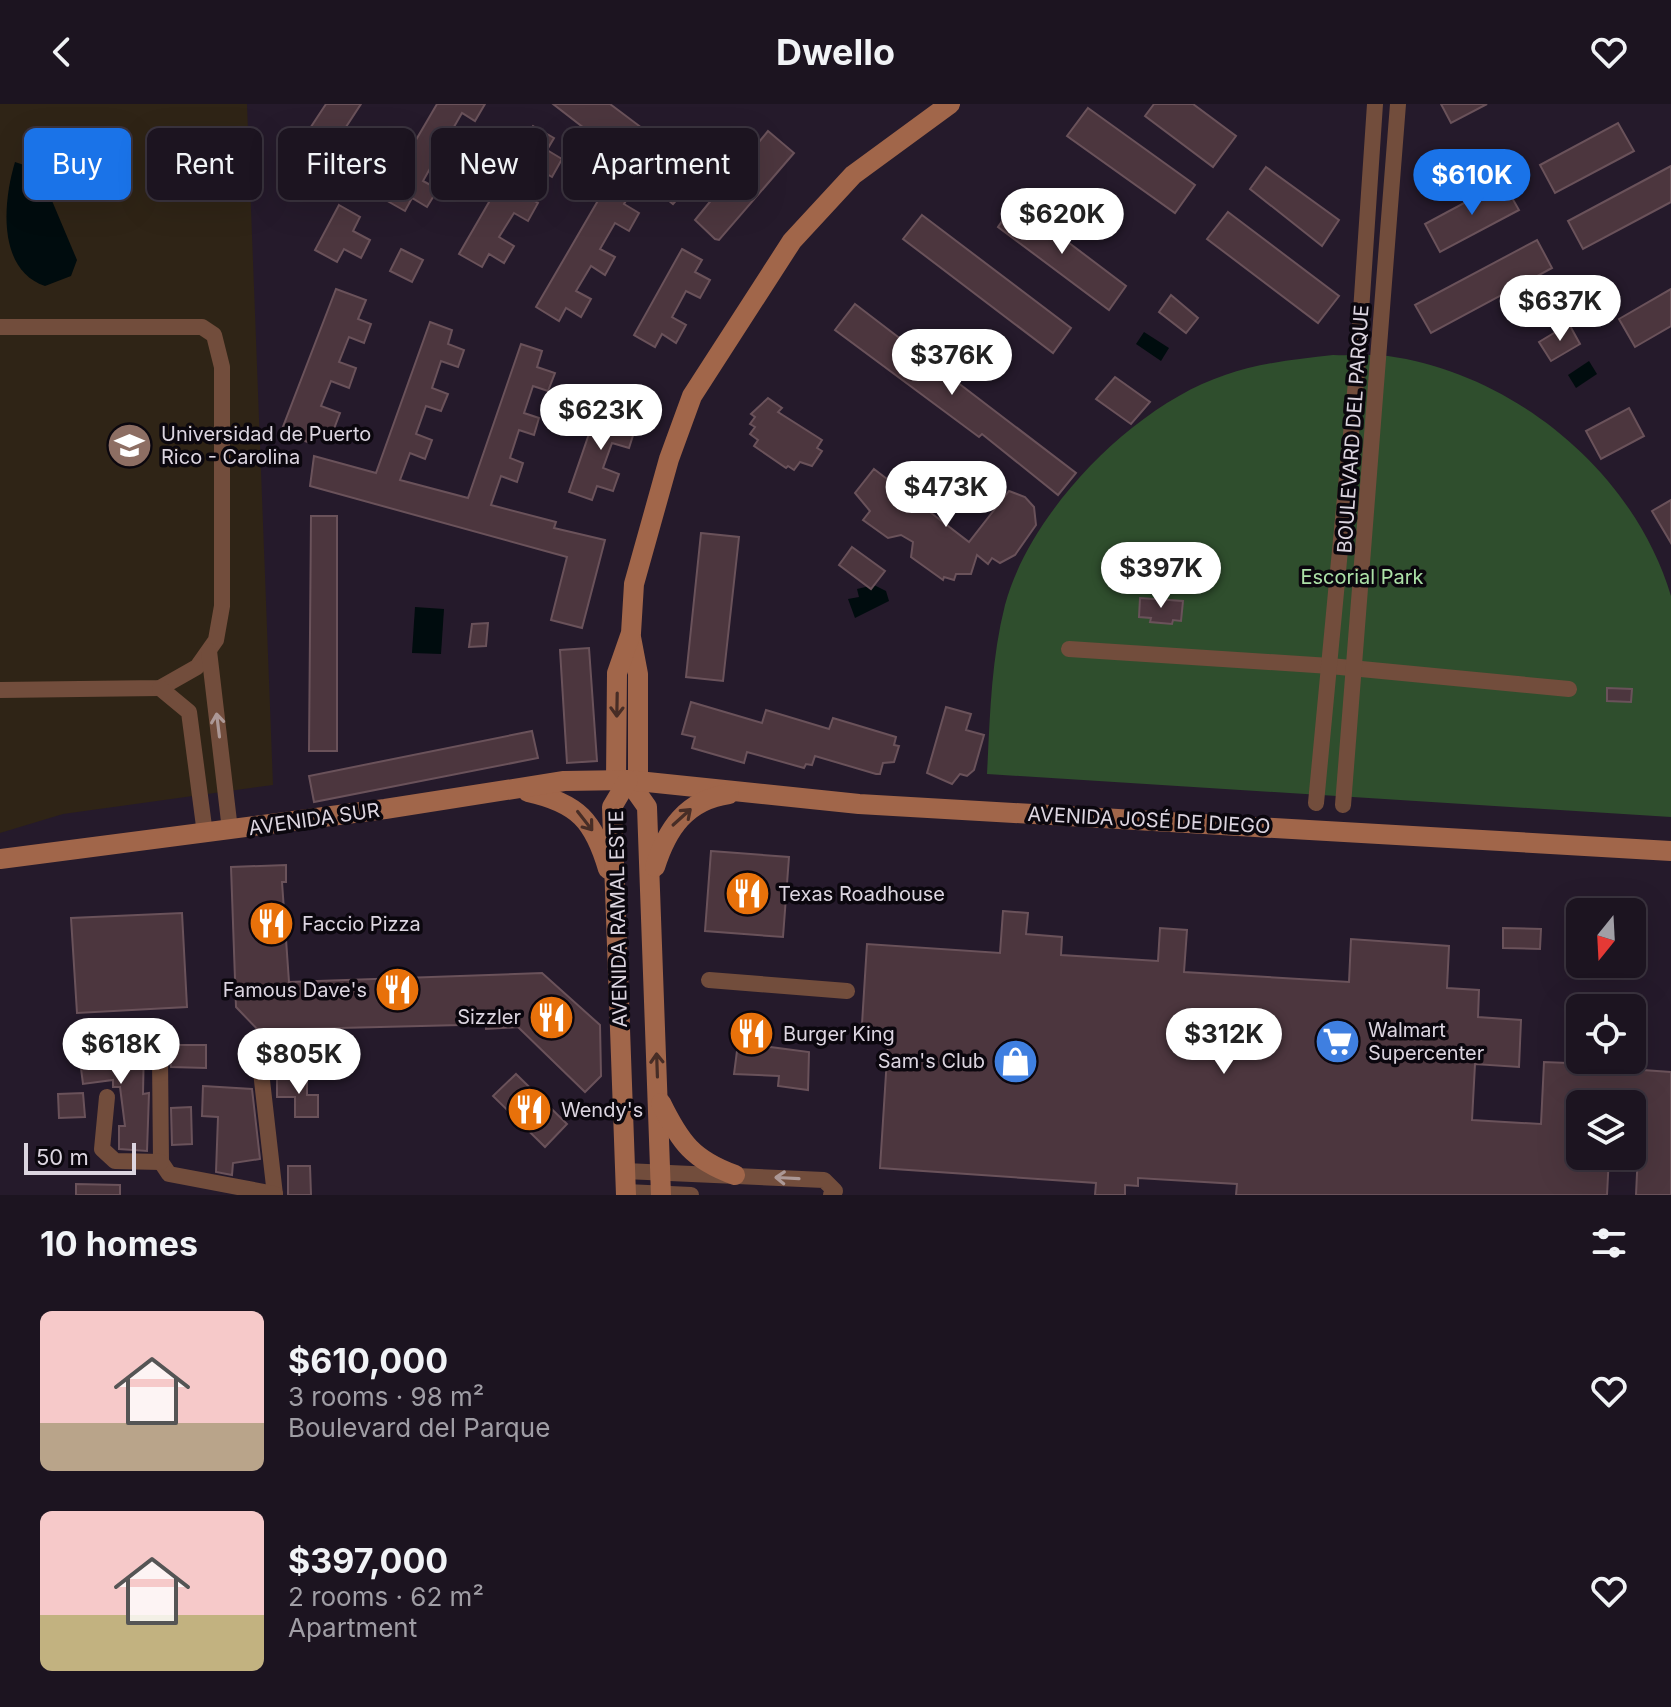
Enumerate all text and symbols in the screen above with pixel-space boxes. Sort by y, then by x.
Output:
icon: back [40,30,84,74]
text: Dwello [776,30,895,74]
icon: heart [1587,30,1631,74]
chip: Buy [24,128,131,200]
chip: Rent [147,128,262,200]
chip: Filters [278,128,415,200]
chip: New [431,128,547,200]
chip: Apartment [563,128,758,200]
pin: $610K [1416,149,1528,217]
text: $610K [1431,159,1513,190]
pin: $620K [1006,188,1118,256]
text: $620K [1019,198,1105,229]
pin: $637K [1504,275,1616,343]
text: $637K [1518,285,1602,316]
street label: BOULEVARD DEL PARQUE [1332,304,1374,554]
pin: $376K [896,329,1008,397]
text: $376K [910,339,994,370]
pin: $623K [545,384,657,452]
text: $623K [558,394,644,425]
school or university icon: Universidad de Puerto Rico - Carolina [106,421,154,469]
place label: Universidad de Puerto Rico - Carolina [161,422,371,469]
pin: $473K [890,461,1002,529]
text: $473K [904,471,988,502]
pin: $397K [1105,542,1217,610]
text: $397K [1119,552,1203,583]
park label: Escorial Park [1300,565,1424,589]
one-way arrow [609,691,625,718]
one-way arrow [210,712,225,738]
street label: AVENIDA SUR [247,798,381,840]
street label: AVENIDA JOSÉ DE DIEGO [1027,801,1271,838]
one-way arrow [672,807,692,826]
one-way arrow [577,810,594,831]
street label: AVENIDA RAMAL ESTE [604,810,632,1028]
restaurant icon: Texas Roadhouse [723,870,771,918]
place label: Texas Roadhouse [778,882,945,906]
north arrow [1566,898,1646,978]
map controls [1566,898,1646,1170]
restaurant icon: Faccio Pizza [247,900,295,948]
place label: Faccio Pizza [302,912,421,936]
restaurant icon: Famous Dave's [374,966,422,1014]
place label: Famous Dave's [223,978,367,1002]
restaurant icon: Sizzler [528,993,576,1041]
button: locate [1566,994,1646,1074]
place label: Sizzler [457,1005,521,1029]
pin: $312K [1168,1008,1280,1076]
restaurant icon: Burger King [728,1010,776,1058]
pin: $618K [65,1018,177,1086]
text: $312K [1184,1018,1264,1049]
supermarket icon: Walmart Supercenter [1313,1018,1361,1066]
place label: Walmart Supercenter [1368,1018,1485,1065]
place label: Burger King [783,1022,895,1046]
text: $618K [81,1028,161,1059]
pin: $805K [243,1028,355,1096]
shop icon: Sam's Club [992,1037,1040,1085]
text: $805K [256,1038,342,1069]
place label: Sam's Club [878,1049,985,1073]
one-way arrow [649,1052,664,1079]
restaurant icon: Wendy's [506,1086,554,1134]
button: layers [1566,1090,1646,1170]
place label: Wendy's [561,1098,643,1122]
scale bar [24,1139,136,1175]
text: 50 m [36,1144,89,1170]
one-way arrow [774,1170,801,1185]
icon: filters [1587,1221,1631,1265]
text: 10 homes [40,1223,198,1264]
text: $610,000 [288,1340,448,1381]
icon: home [104,1343,200,1439]
icon: heart [1587,1369,1631,1413]
text: 3 rooms · 98 m² [288,1381,484,1412]
text: Boulevard del Parque [288,1412,550,1443]
text: $397,000 [288,1540,448,1581]
icon: home [104,1543,200,1639]
icon: heart [1587,1569,1631,1613]
text: 2 rooms · 62 m² [288,1581,484,1612]
text: Apartment [288,1612,417,1643]

